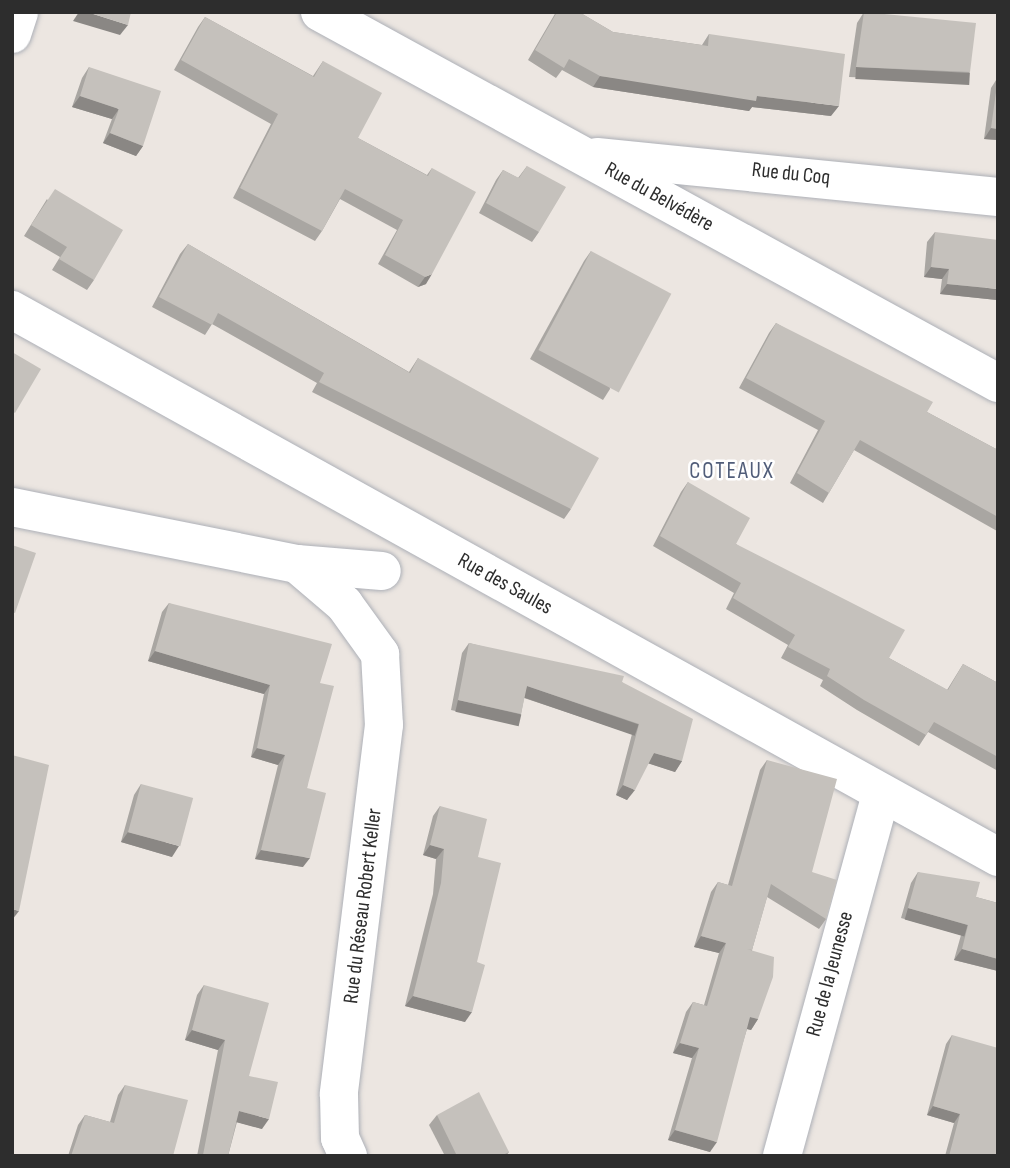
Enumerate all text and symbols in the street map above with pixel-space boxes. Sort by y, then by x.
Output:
street label: Rue du Belvédère [600,157,718,237]
street label: Rue du Coq [751,157,831,191]
district label: COTEAUX [690,457,774,485]
street label: Rue des Saules [453,548,557,620]
street label: Rue du Réseau Robert Keller [339,807,387,1005]
street label: Rue de la Jeunesse [801,909,859,1039]

